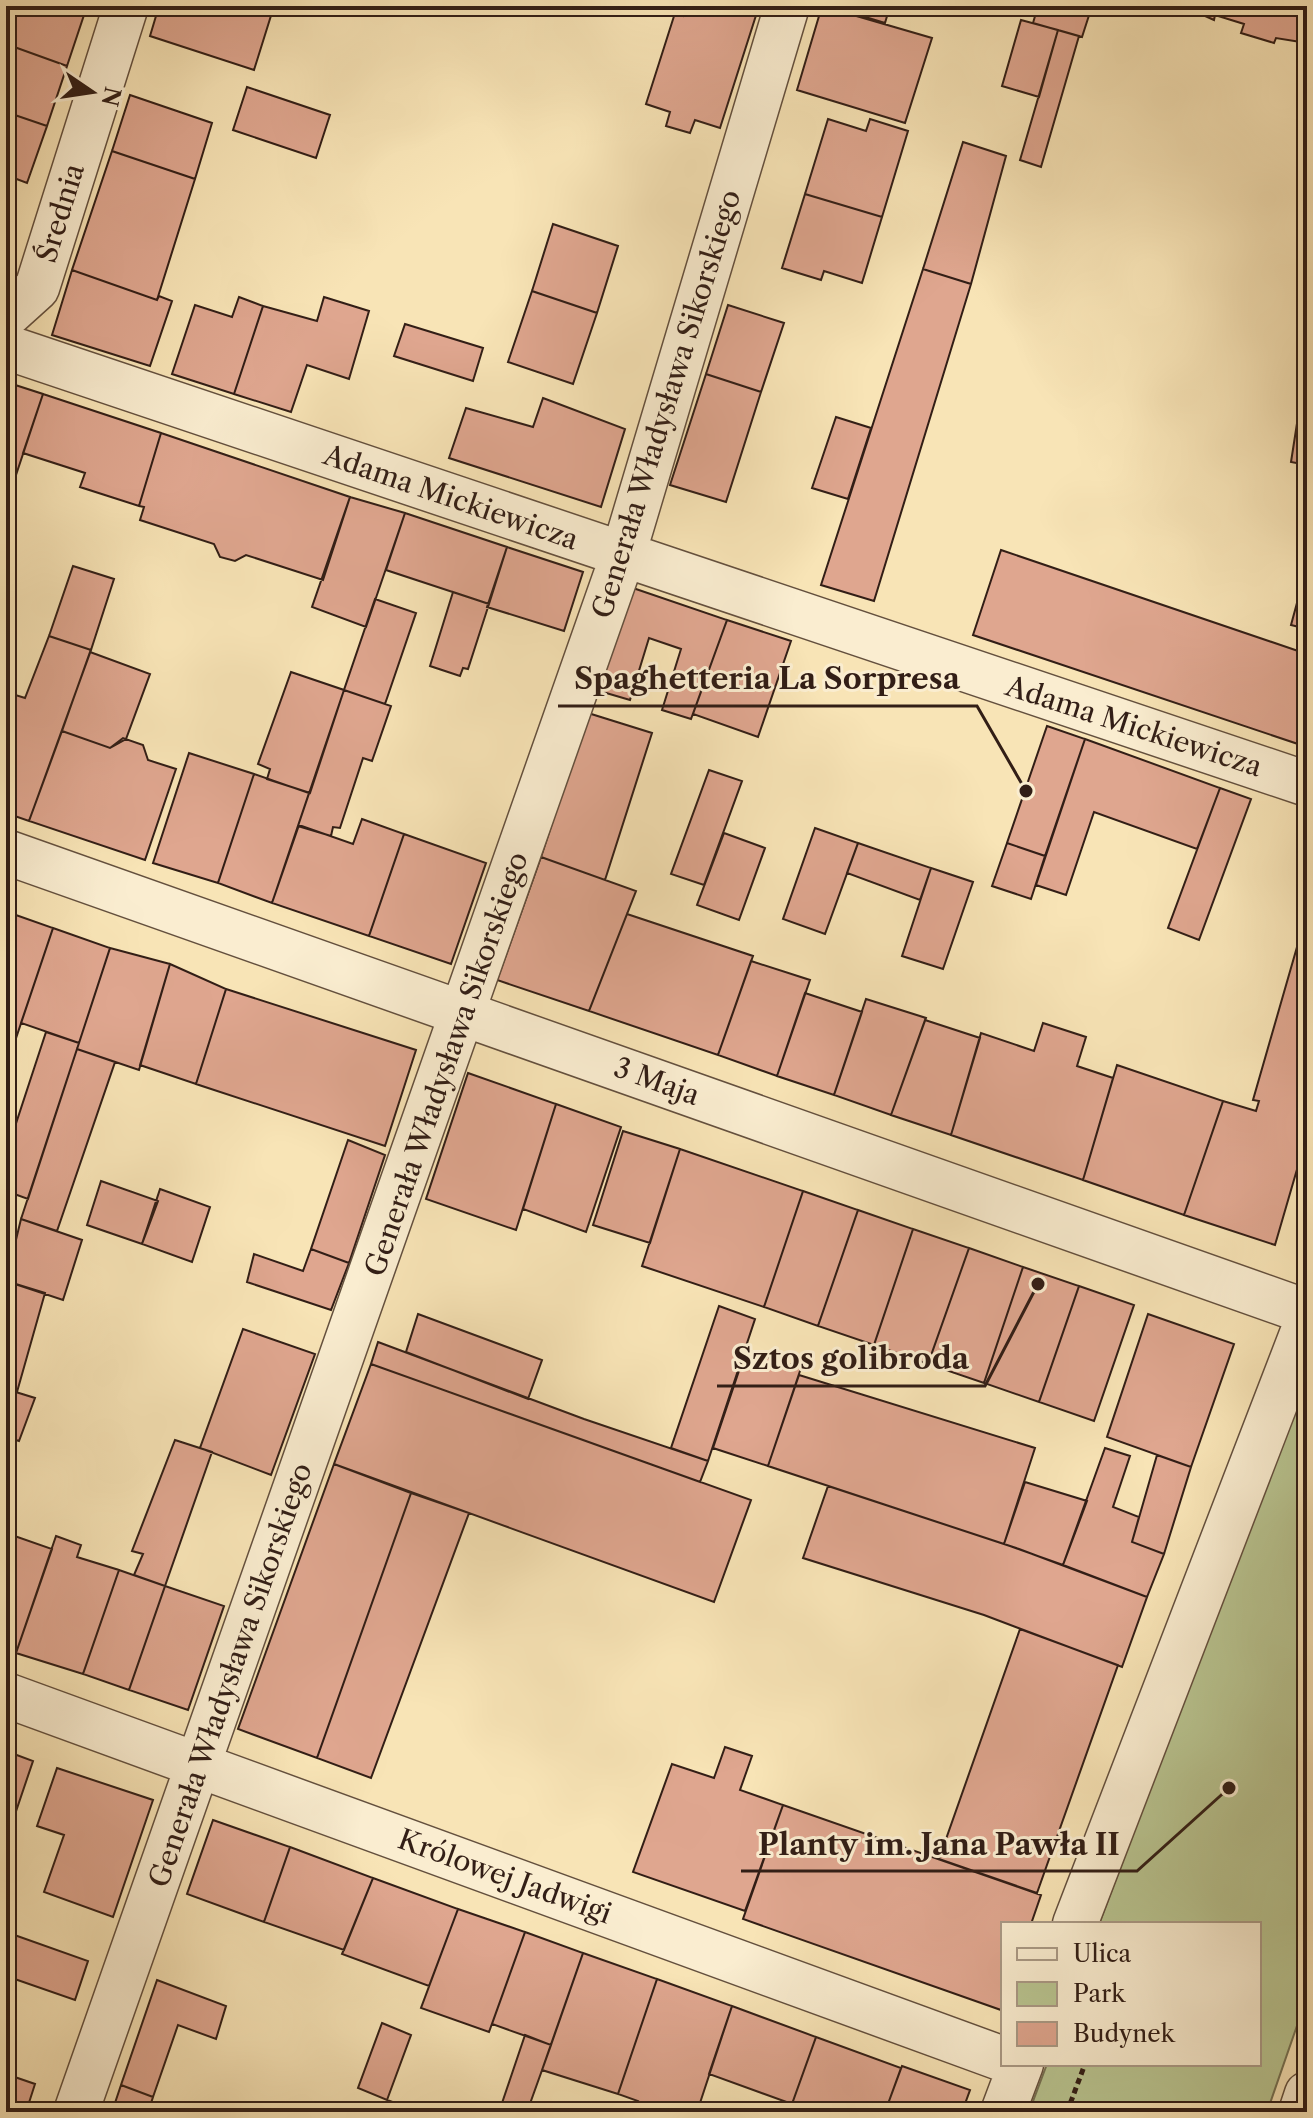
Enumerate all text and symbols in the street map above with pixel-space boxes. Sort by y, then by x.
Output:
north arrow [52,52,132,132]
text: N [96,84,126,109]
street label: Średnia [29,159,91,267]
street label: Generała Władysława Sikorskiego [584,186,748,622]
street label: Adama Mickiewicza [318,437,583,557]
callout: Spaghetteria La Sorpresa [558,652,977,706]
text: Spaghetteria La Sorpresa [574,660,961,697]
street label: Adama Mickiewicza [1001,668,1267,784]
street label: Generała Władysława Sikorskiego [357,847,535,1281]
street label: 3 Maja [610,1050,705,1112]
callout: Sztos golibroda [717,1332,985,1386]
text: Sztos golibroda [733,1340,970,1377]
street label: Generała Władysława Sikorskiego [141,1458,319,1892]
callout: Planty im. Jana Pawła II [741,1817,1137,1871]
street label: Królowej Jadwigi [394,1822,616,1930]
text: Planty im. Jana Pawła II [758,1826,1120,1863]
legend [1001,1922,1261,2066]
text: Ulica [1073,1939,1132,1968]
text: Park [1073,1979,1126,2008]
text: Budynek [1073,2019,1176,2048]

